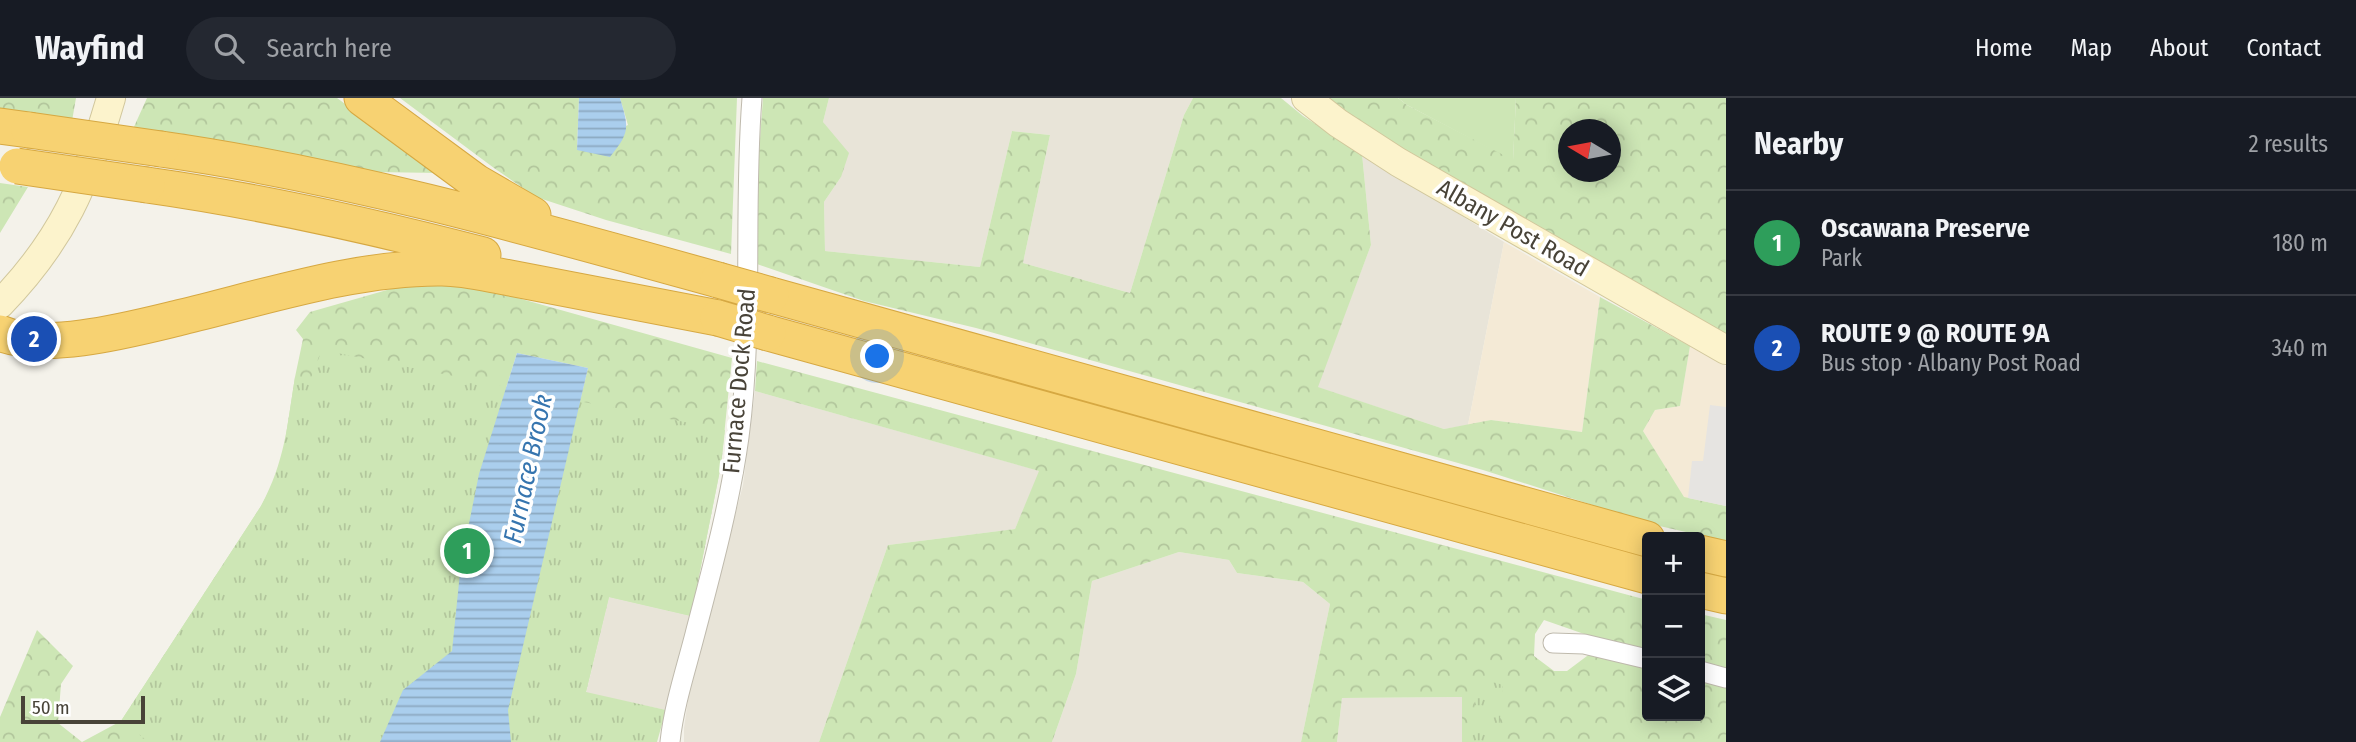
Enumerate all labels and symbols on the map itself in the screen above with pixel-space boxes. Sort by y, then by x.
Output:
north arrow [1558,119,1621,182]
street label: Albany Post Road [1432,173,1594,283]
street label: Furnace Dock Road [717,287,761,475]
pin: 2 [11,313,57,365]
your location [860,339,894,373]
water label: Furnace Brook [497,392,559,546]
pin: 1 [444,525,490,577]
scale bar [21,693,145,725]

